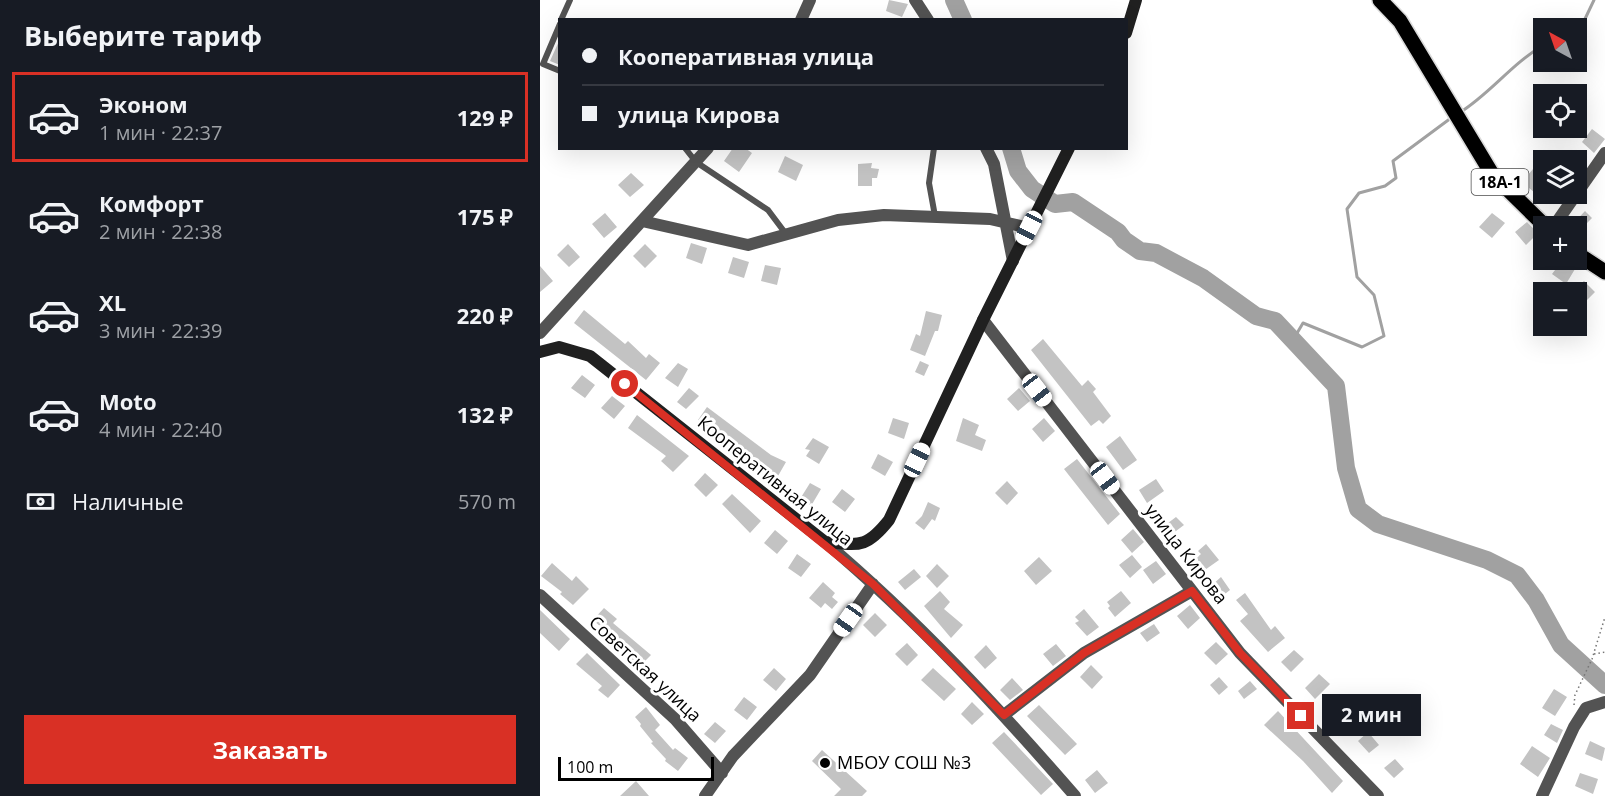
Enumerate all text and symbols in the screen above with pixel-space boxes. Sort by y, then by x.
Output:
text: Выберите тариф [24,17,262,54]
north arrow [1533,18,1587,72]
map controls [1533,18,1587,336]
text: Кооперативная улица [618,41,874,71]
button: locate [1533,84,1587,138]
text: Эконом [99,89,188,119]
icon: car [27,90,81,144]
text: улица Кирова [618,99,780,129]
text: 129 ₽ [457,102,513,132]
text: 1 мин · 22:37 [99,119,222,146]
button: layers [1533,150,1587,204]
road number: 18А-1 [1472,169,1528,195]
text: Комфорт [99,188,204,218]
icon: car [27,189,81,243]
text: 175 ₽ [457,201,513,231]
car [1013,208,1045,248]
button: + [1533,216,1587,270]
text: 2 мин · 22:38 [99,218,222,245]
button: − [1533,282,1587,336]
text: XL [99,287,126,317]
icon: car [27,288,81,342]
text: 220 ₽ [457,300,513,330]
text: 3 мин · 22:39 [99,317,222,344]
route start [611,370,638,397]
car [1019,370,1055,410]
text: Moto [99,386,157,416]
icon: car [27,387,81,441]
text: 132 ₽ [457,399,513,429]
street label: Кооперативная улица [693,410,858,550]
text: 4 мин · 22:40 [99,416,222,443]
car [901,440,933,480]
car [1087,458,1123,498]
icon: cash [24,485,57,518]
text: Наличные [72,486,184,516]
text: 570 m [458,488,516,515]
street label: улица Кирова [1140,498,1234,609]
car [830,600,866,640]
street label: Советская улица [584,610,707,727]
callout: 2 мин [1322,695,1421,737]
text: 2 мин [1341,701,1402,728]
route end [1287,702,1314,729]
button: Заказать [24,715,516,784]
place label: МБОУ СОШ №3 [837,750,971,774]
scale bar [558,754,714,782]
text: 100 m [567,756,613,778]
marker: МБОУ СОШ №3 [818,756,832,770]

